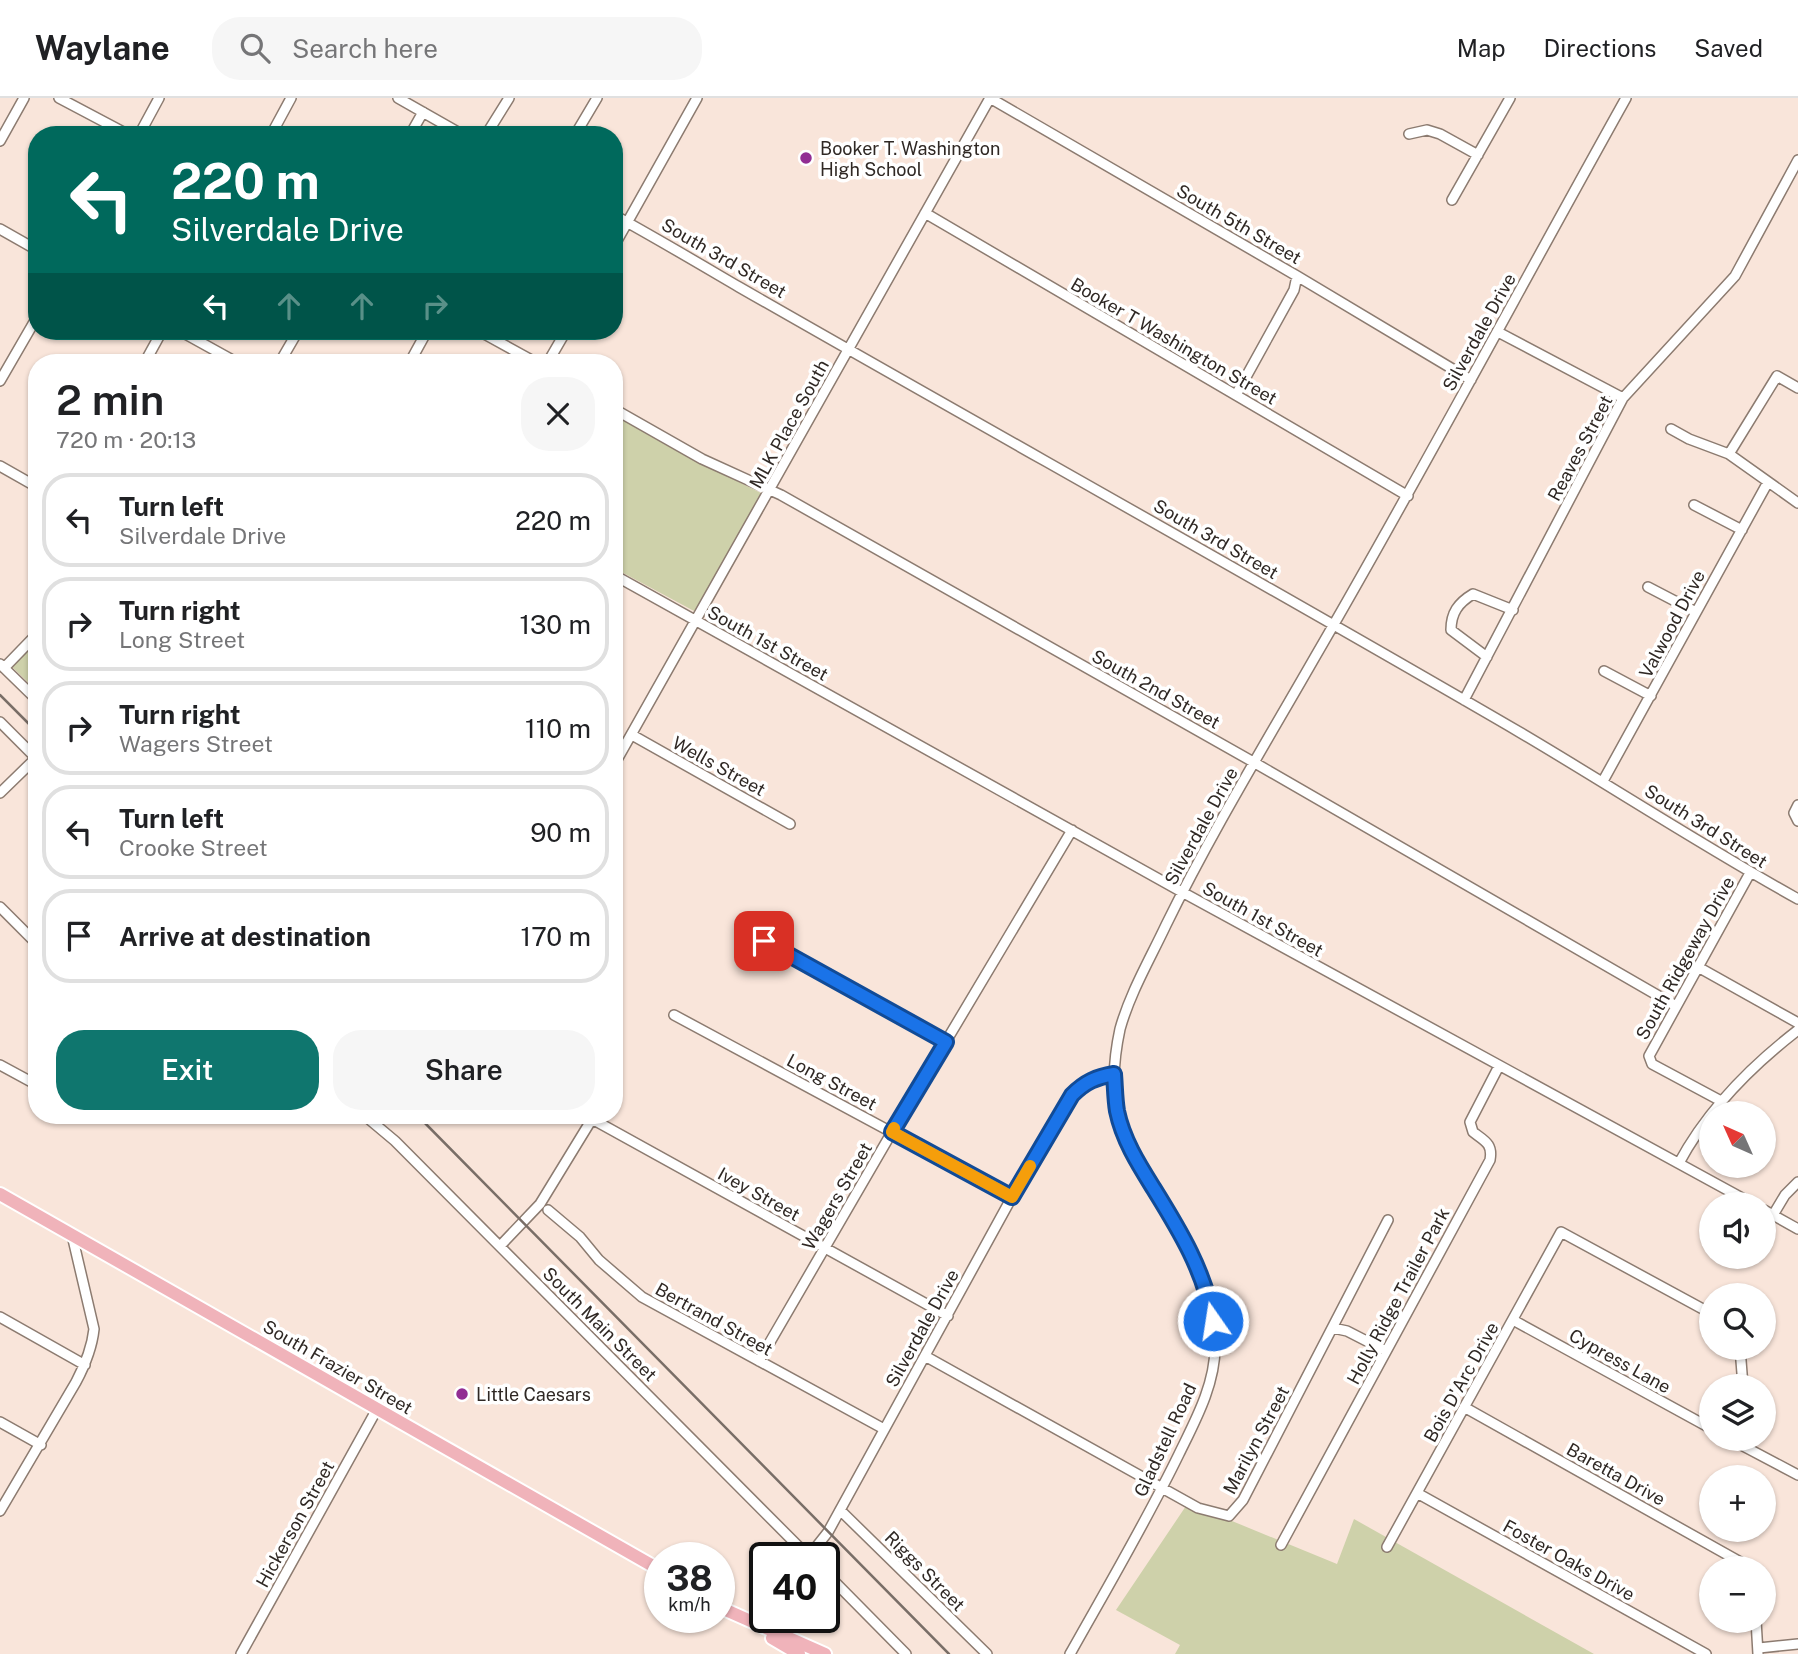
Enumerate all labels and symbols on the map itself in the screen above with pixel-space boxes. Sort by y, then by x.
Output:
place label: Booker T. Washington High School [820,138,1000,180]
marker: Booker T. Washington High School [798,150,814,166]
street label: South 5th Street [1173,180,1305,268]
street label: South 3rd Street [658,214,790,302]
street label: Silverdale Drive [1438,270,1520,394]
street label: Booker T Washington Street [1067,273,1281,409]
street label: MLK Place South [745,356,833,492]
street label: Reaves Street [1543,392,1617,504]
street label: South 3rd Street [1150,495,1282,583]
street label: Valwood Drive [1635,567,1709,681]
street label: South 1st Street [704,601,832,685]
street label: South 2nd Street [1088,645,1224,733]
street label: Wells Street [669,732,769,800]
street label: Silverdale Drive [1160,764,1242,888]
street label: South 3rd Street [1641,780,1771,872]
street label: South Ridgeway Drive [1631,873,1739,1043]
street label: South 1st Street [1199,877,1327,961]
pin [734,911,794,971]
street label: Long Street [783,1050,881,1114]
north arrow [1699,1101,1776,1178]
street label: Wagers Street [798,1139,876,1253]
street label: Ivey Street [714,1163,804,1225]
street label: Holly Ridge Trailer Park [1342,1204,1454,1388]
street label: South Main Street [539,1263,661,1385]
street label: Silverdale Drive [881,1266,963,1390]
street label: Bertrand Street [652,1278,776,1360]
position arrow [1176,1284,1250,1358]
street label: South Frazier Street [260,1316,416,1418]
street label: Bois D'Arc Drive [1419,1318,1503,1446]
street label: Cypress Lane [1566,1324,1674,1398]
street label: Gladstell Road [1130,1380,1200,1500]
street label: Marilyn Street [1219,1382,1293,1498]
place label: Little Caesars [476,1384,591,1405]
marker: Little Caesars [454,1386,470,1402]
street label: Baretta Drive [1563,1438,1669,1510]
street label: Hickerson Street [252,1457,338,1591]
street label: Foster Oaks Drive [1500,1515,1638,1605]
street label: Riggs Street [881,1527,969,1615]
speed limit sign: 40 [749,1542,840,1633]

